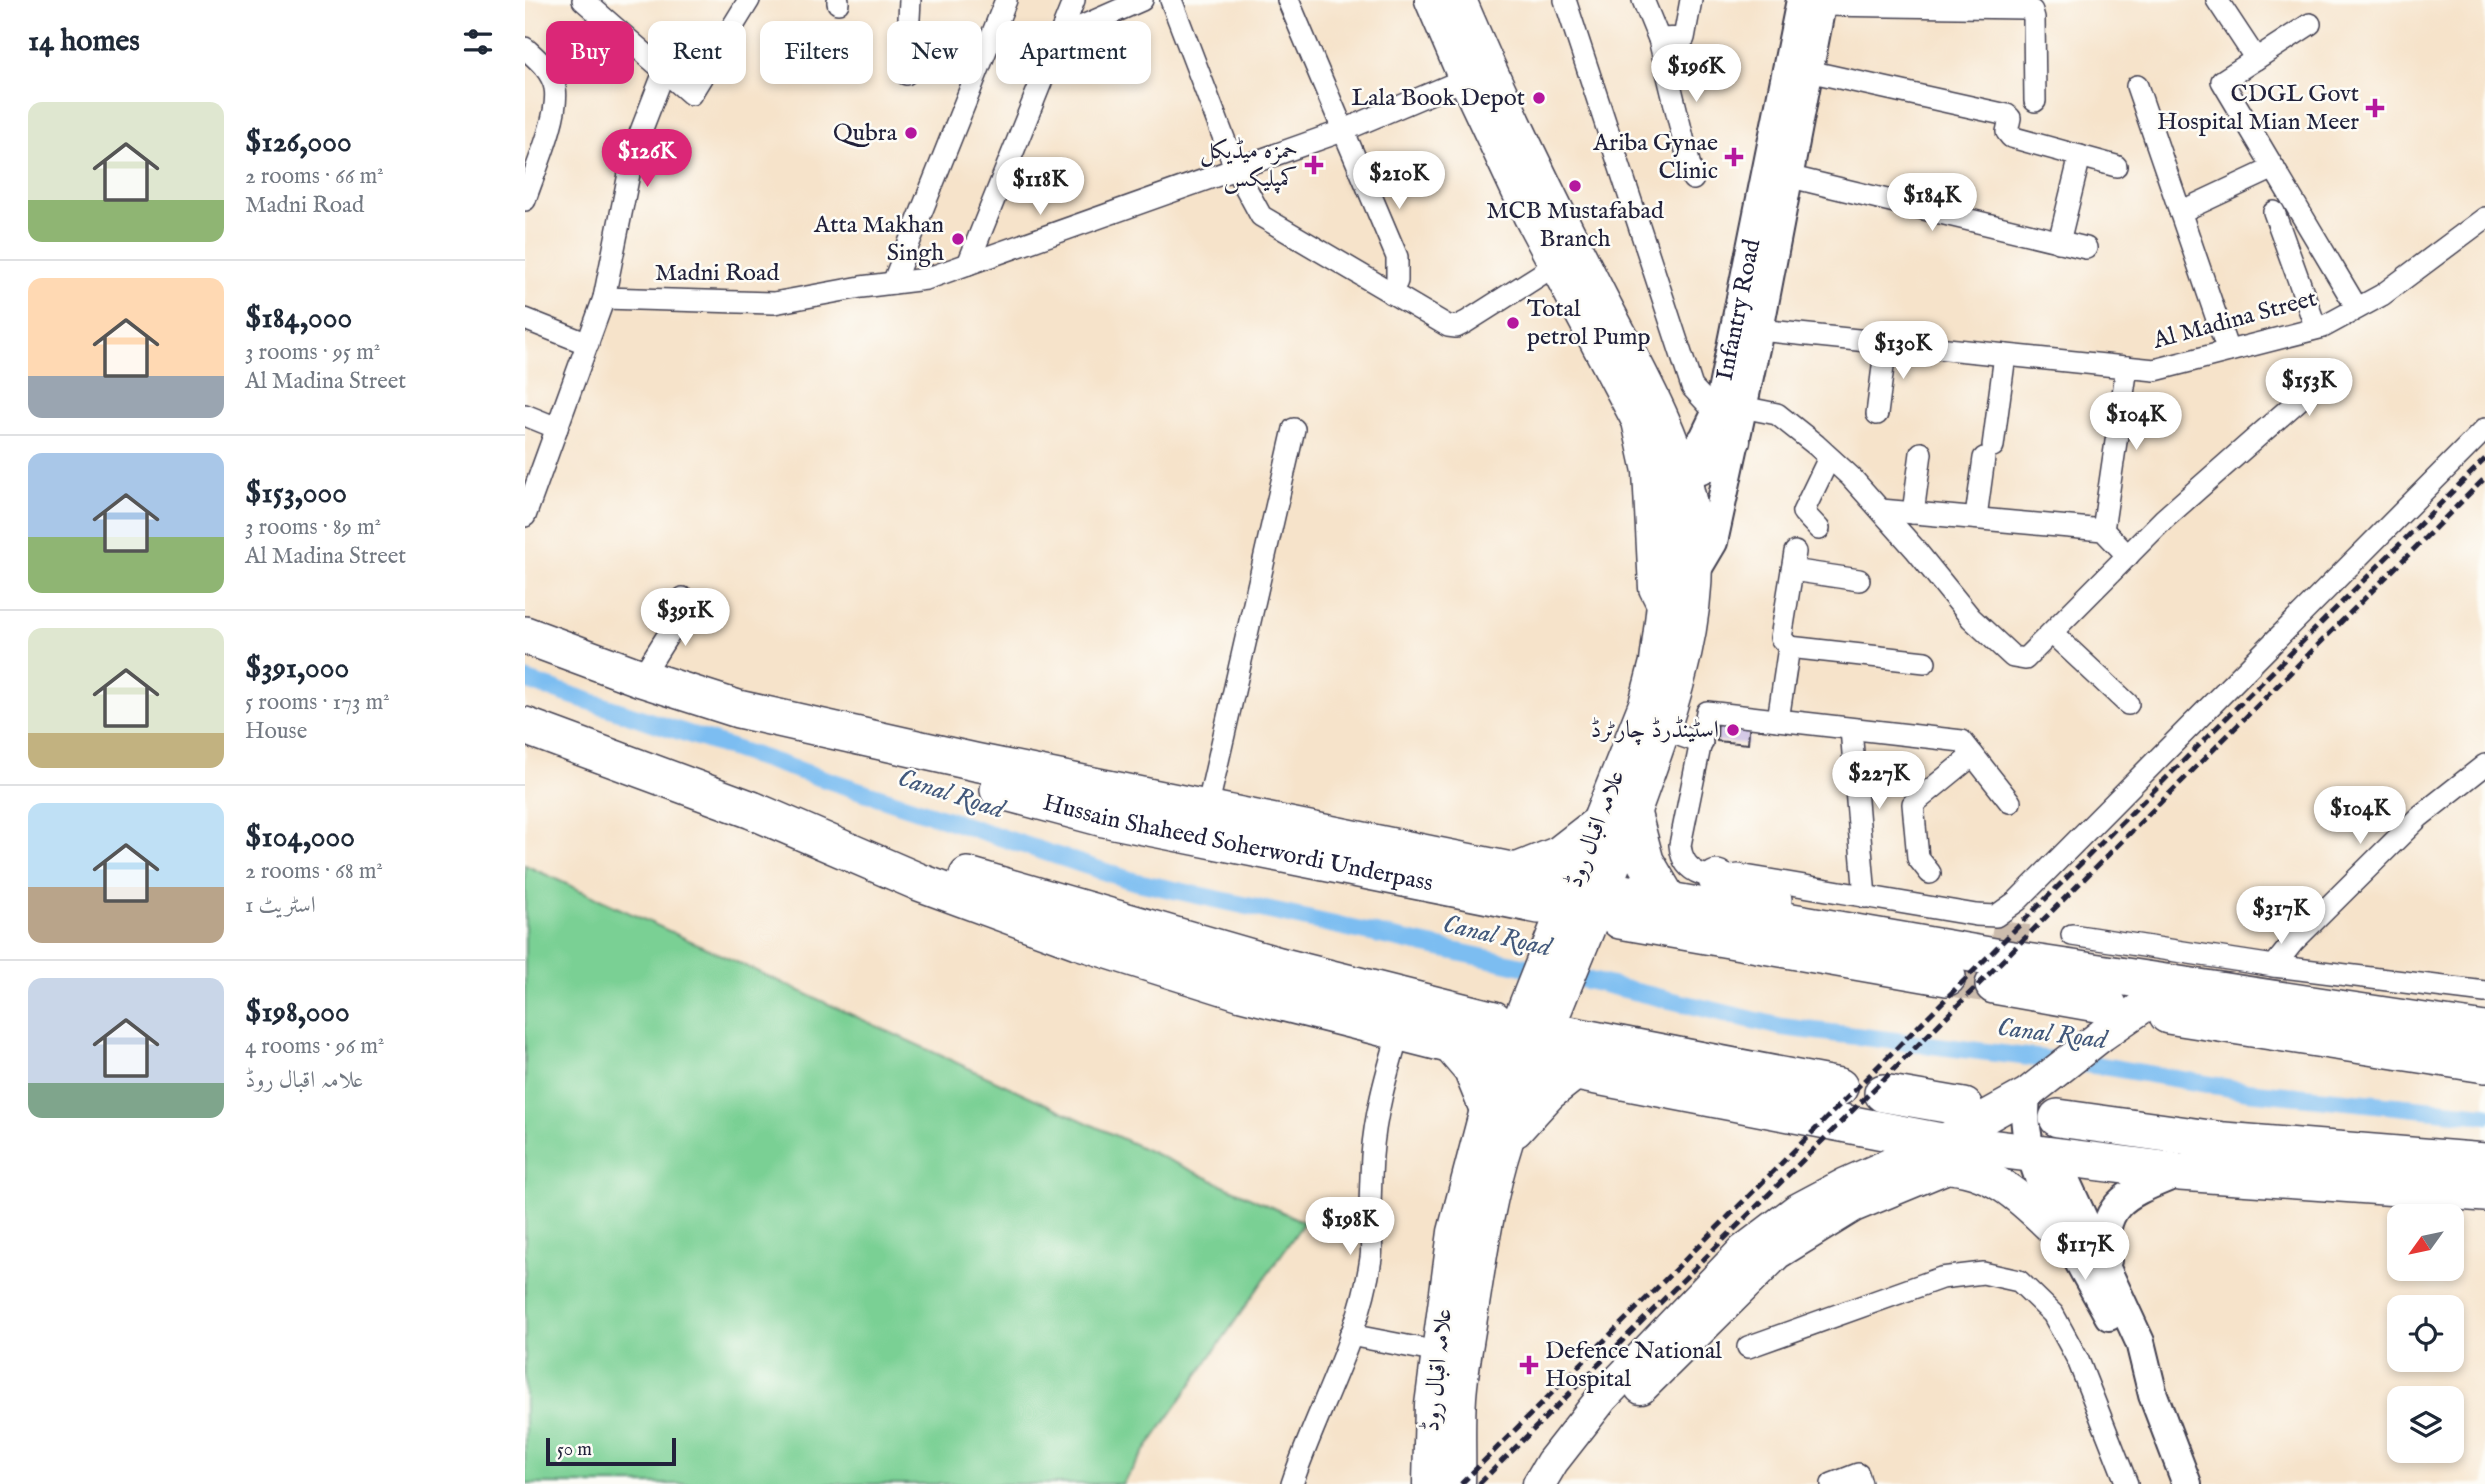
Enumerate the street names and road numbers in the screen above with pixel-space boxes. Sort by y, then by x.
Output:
street label: Infantry Road [1709,236,1768,383]
street label: Madni Road [655,258,779,289]
street label: Al Madina Street [2149,283,2320,357]
street label: علامہ اقبال روڈ [1559,766,1633,892]
street label: Hussain Shaheed Soherwordi Underpass [1040,787,1436,899]
street label: علامہ اقبال روڈ [1416,1307,1460,1433]

